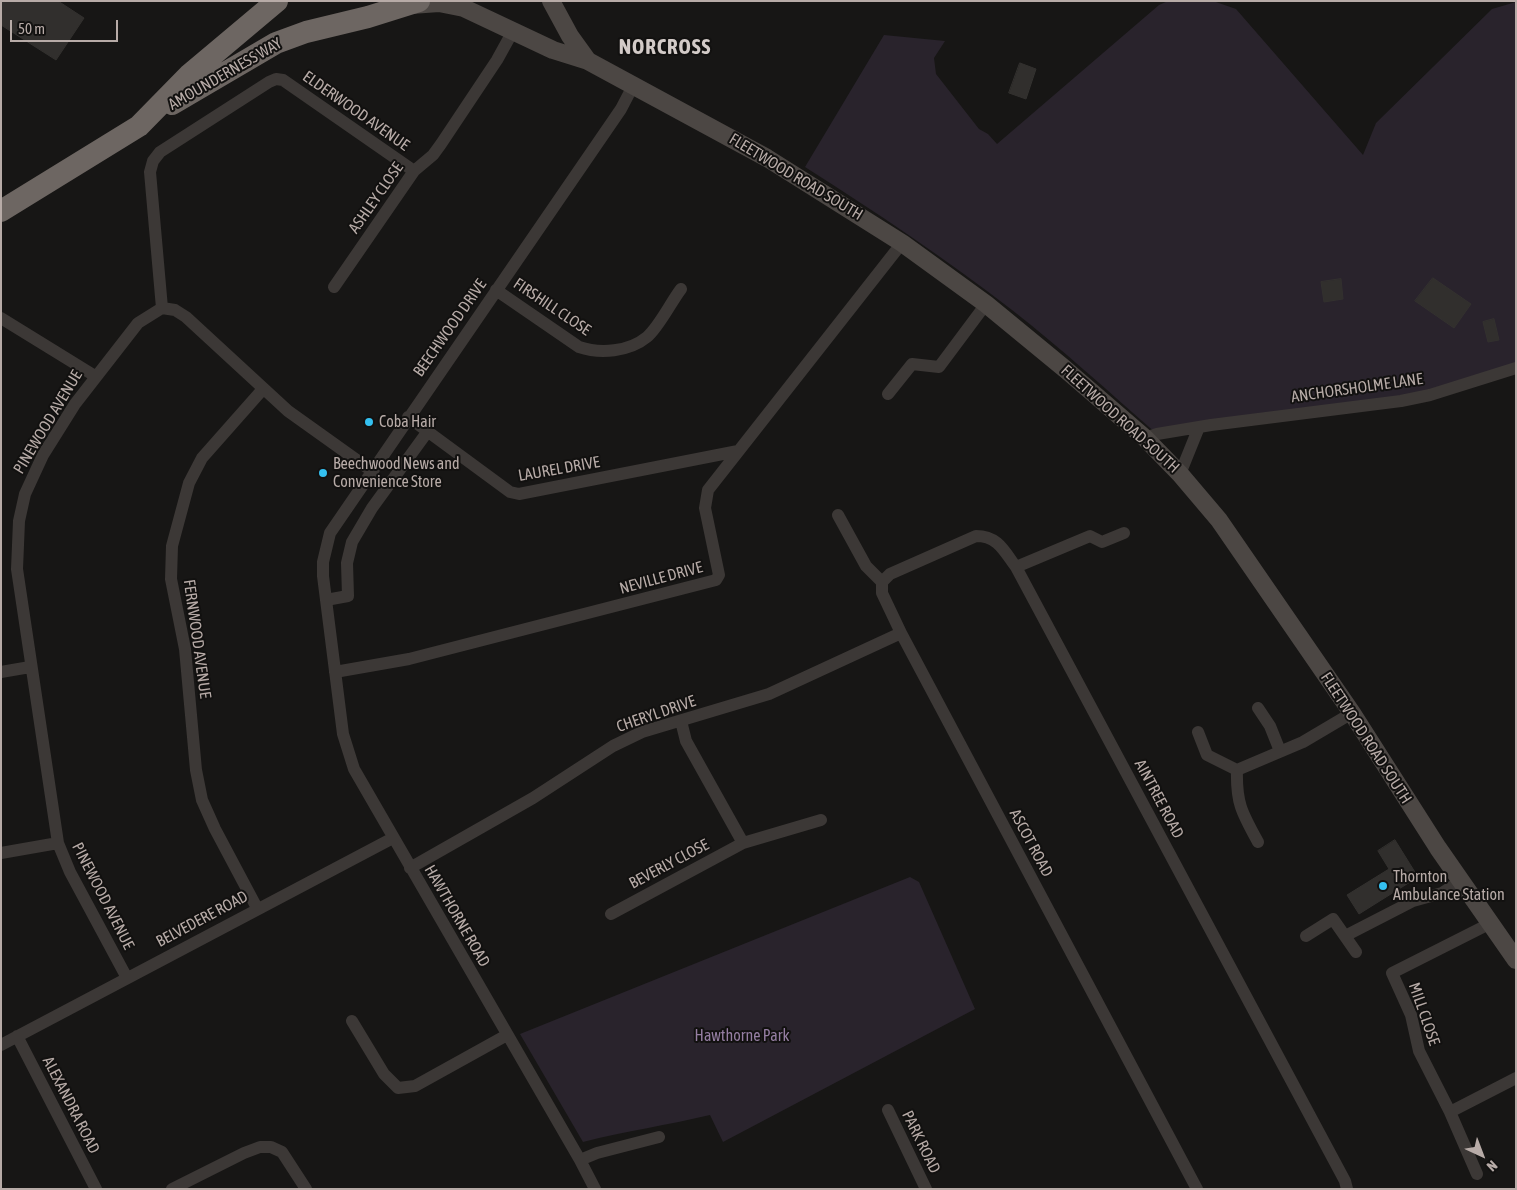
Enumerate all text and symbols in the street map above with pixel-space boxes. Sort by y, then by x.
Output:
scale bar [12,10,120,42]
text: 50 m [18,20,45,37]
street label: AMOUNDERNESS WAY [165,34,285,114]
district label: NORCROSS [618,34,712,60]
street label: ELDERWOOD AVENUE [299,67,413,155]
street label: FLEETWOOD ROAD SOUTH [726,129,866,225]
street label: ASHLEY CLOSE [345,159,407,237]
street label: FIRSHILL CLOSE [510,274,594,340]
street label: BEECHWOOD DRIVE [409,276,491,380]
street label: FLEETWOOD ROAD SOUTH [1057,361,1183,477]
street label: PINEWOOD AVENUE [10,367,86,477]
street label: ANCHORSHOLME LANE [1290,369,1424,407]
place label: Coba Hair [379,412,436,432]
marker: Coba Hair [363,416,375,428]
street label: LAUREL DRIVE [517,452,601,486]
place label: Beechwood News and Convenience Store [333,454,460,492]
marker: Beechwood News and Convenience Store [317,467,329,479]
street label: NEVILLE DRIVE [617,558,705,598]
street label: FERNWOOD AVENUE [179,578,215,700]
street label: FLEETWOOD ROAD SOUTH [1316,669,1416,807]
street label: CHERYL DRIVE [614,692,698,736]
street label: AINTREE ROAD [1130,756,1188,842]
street label: ASCOT ROAD [1005,806,1057,880]
street label: BEVERLY CLOSE [626,835,712,893]
street label: PINEWOOD AVENUE [68,839,138,953]
street label: HAWTHORNE ROAD [420,862,494,970]
place label: Thornton Ambulance Station [1393,867,1505,905]
marker: Thornton Ambulance Station [1377,880,1389,892]
street label: BELVEDERE ROAD [153,887,251,951]
street label: MILL CLOSE [1404,980,1444,1048]
park label: Hawthorne Park [695,1026,789,1046]
street label: ALEXANDRA ROAD [38,1053,104,1157]
street label: PARK ROAD [898,1108,944,1176]
north arrow [1457,1130,1507,1180]
text: N [1484,1157,1501,1175]

